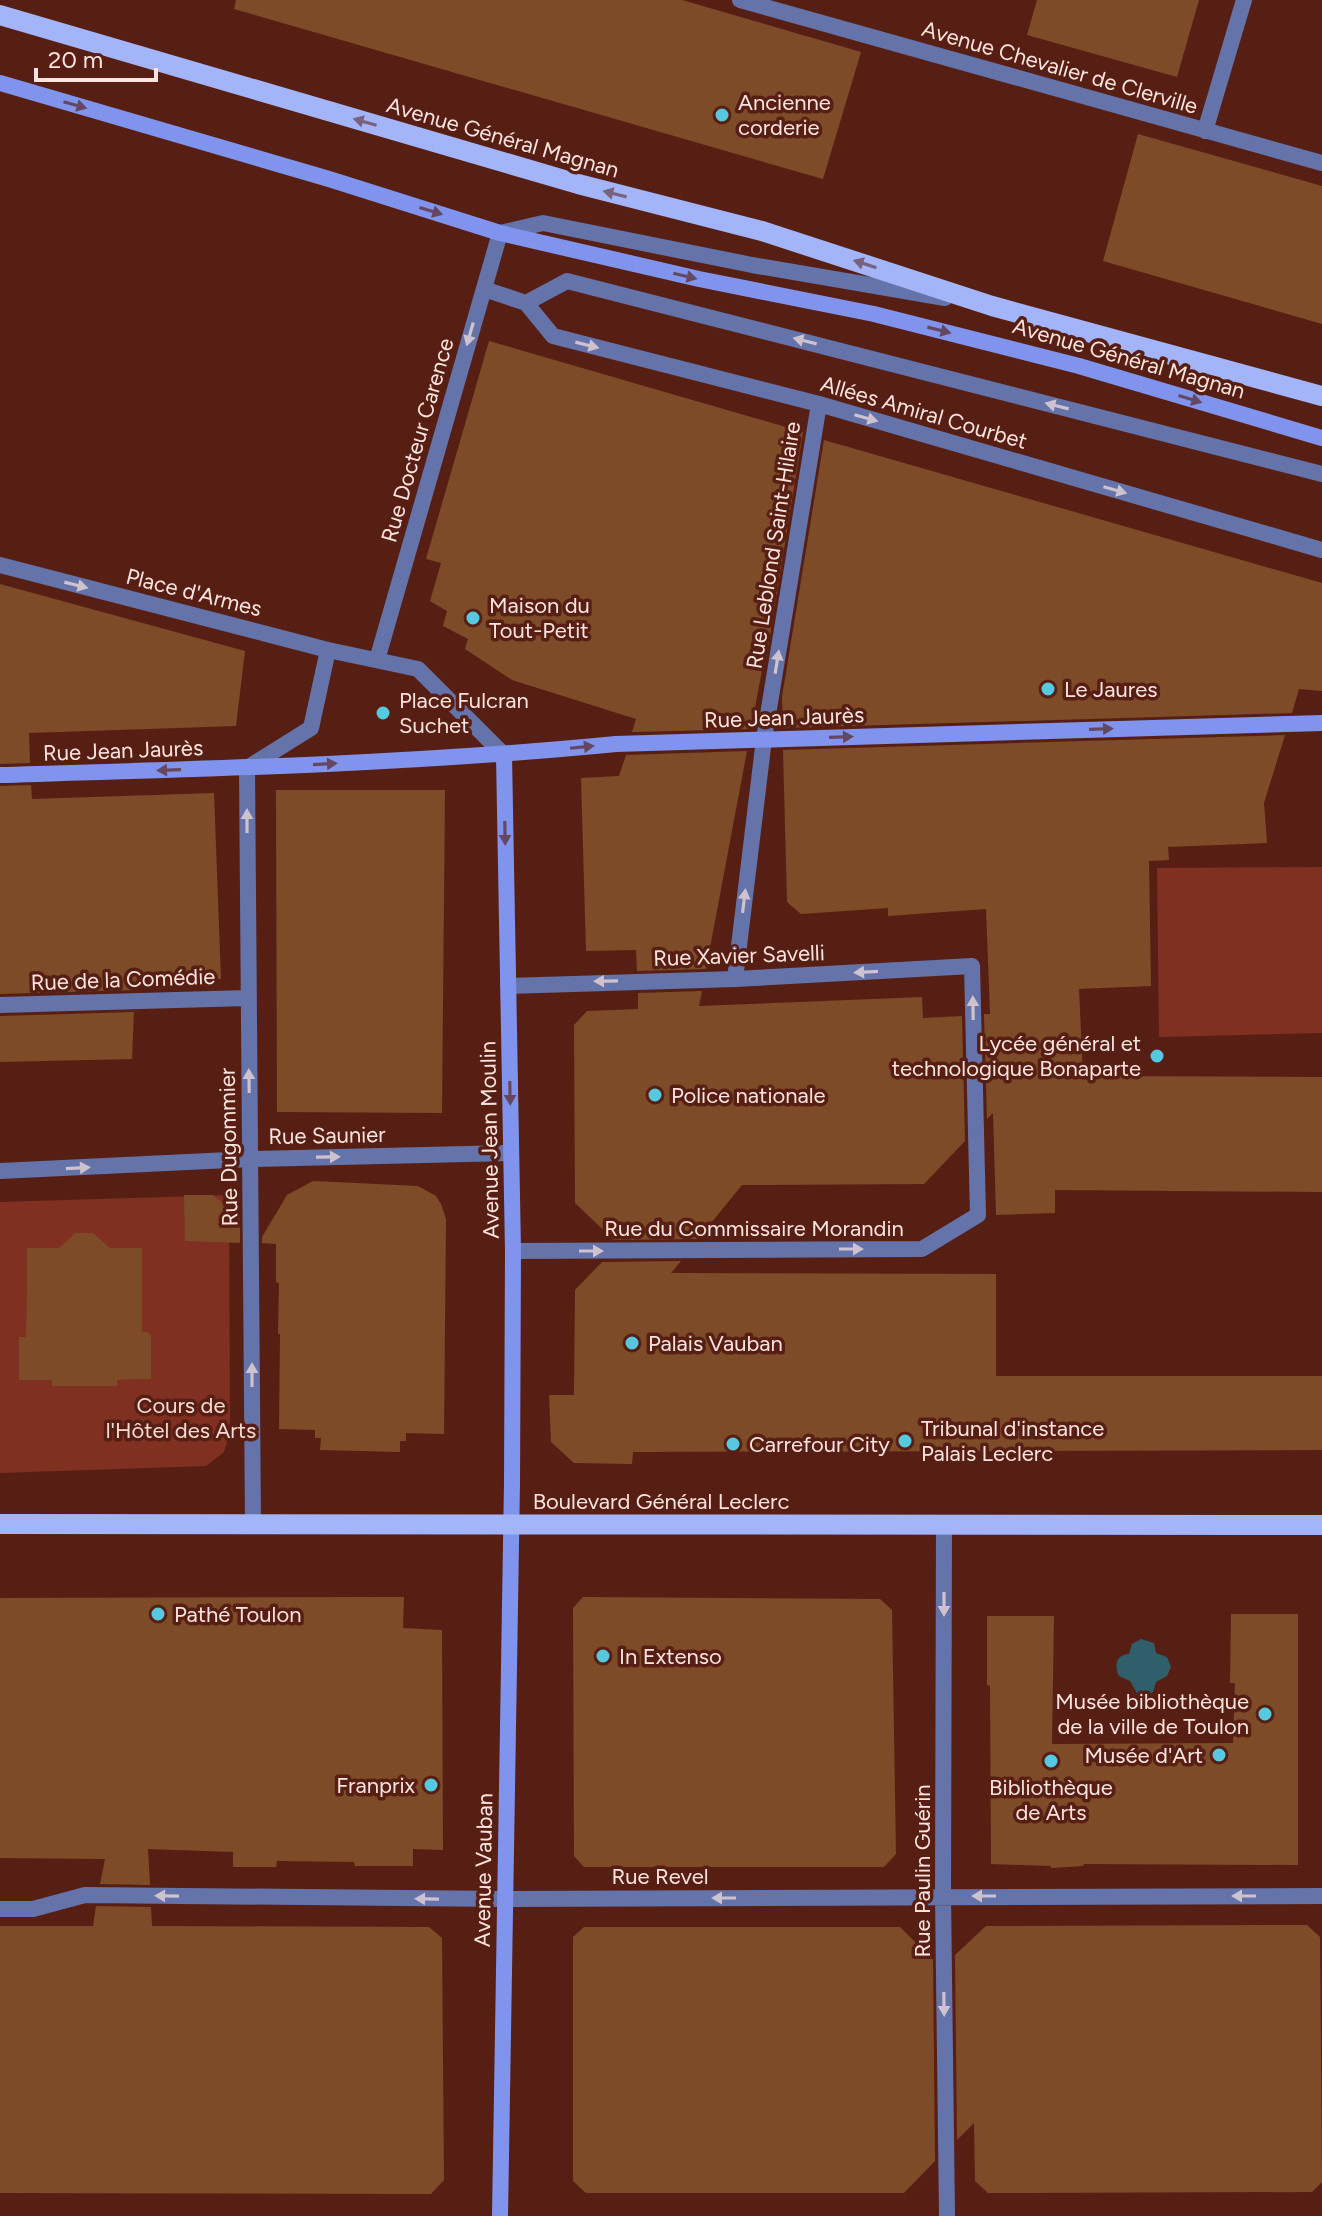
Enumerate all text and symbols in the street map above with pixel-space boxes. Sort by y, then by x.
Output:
street label: Avenue Chevalier de Clerville [919,15,1201,120]
scale bar [36,32,156,82]
text: 20 m [48,45,103,74]
place label: Ancienne corderie [738,89,831,141]
street label: Avenue Général Magnan [384,91,622,184]
one-way arrow [63,99,87,112]
marker: Ancienne corderie [713,106,731,124]
one-way arrow [352,115,376,128]
one-way arrow [602,187,627,199]
one-way arrow [420,205,444,218]
one-way arrow [852,258,876,270]
one-way arrow [672,270,697,283]
street label: Avenue Général Magnan [1010,312,1248,405]
one-way arrow [463,323,476,347]
one-way arrow [927,325,952,337]
street label: Rue Docteur Carence [375,335,460,545]
one-way arrow [792,335,817,347]
one-way arrow [575,339,600,352]
street label: Allées Amiral Courbet [818,370,1030,455]
one-way arrow [1178,393,1202,406]
one-way arrow [1044,399,1069,411]
one-way arrow [854,412,878,425]
street label: Rue Leblond Saint-Hilaire [741,420,806,671]
one-way arrow [1104,484,1128,497]
street label: Place d'Armes [123,563,264,622]
one-way arrow [63,579,88,591]
place label: Maison du Tout-Petit [489,592,590,644]
marker: Maison du Tout-Petit [464,609,482,627]
one-way arrow [771,649,783,674]
place label: Le Jaures [1064,676,1157,703]
marker: Le Jaures [1039,680,1057,698]
place label: Place Fulcran Suchet [399,687,529,739]
street label: Rue Jean Jaurès [703,701,865,734]
marker: Place Fulcran Suchet [374,704,392,722]
one-way arrow [1089,723,1114,736]
one-way arrow [829,730,855,743]
street label: Rue Jean Jaurès [42,734,204,767]
one-way arrow [570,740,595,753]
one-way arrow [313,757,338,770]
one-way arrow [156,764,181,777]
one-way arrow [241,808,253,833]
one-way arrow [499,821,512,846]
one-way arrow [738,888,751,913]
street label: Rue Xavier Savelli [653,939,825,972]
street label: Rue de la Comédie [30,963,216,996]
one-way arrow [853,965,878,978]
one-way arrow [593,975,618,988]
one-way arrow [966,995,979,1020]
place label: Lycée général et technologique Bonaparte [892,1030,1141,1082]
street label: Avenue Jean Moulin [474,1041,505,1239]
marker: Lycée général et technologique Bonaparte [1148,1047,1166,1065]
street label: Rue Dugommier [214,1067,243,1227]
one-way arrow [243,1068,255,1093]
one-way arrow [504,1081,516,1106]
place label: Police nationale [671,1082,826,1109]
marker: Police nationale [646,1086,664,1104]
street label: Rue Saunier [268,1121,386,1150]
one-way arrow [316,1151,341,1164]
one-way arrow [66,1161,91,1174]
street label: Rue du Commissaire Morandin [604,1215,904,1242]
one-way arrow [839,1243,864,1255]
one-way arrow [579,1245,604,1257]
place label: Palais Vauban [648,1330,783,1357]
marker: Palais Vauban [623,1334,641,1352]
one-way arrow [246,1362,258,1387]
park label: Cours de l'Hôtel des Arts [106,1392,256,1444]
place label: Tribunal d'instance Palais Leclerc [921,1415,1104,1467]
place label: Carrefour City [749,1431,890,1458]
marker: Tribunal d'instance Palais Leclerc [896,1432,914,1450]
marker: Carrefour City [724,1435,742,1453]
street label: Boulevard Général Leclerc [533,1488,789,1515]
one-way arrow [938,1592,950,1617]
place label: Pathé Toulon [174,1601,302,1628]
marker: Pathé Toulon [149,1605,167,1623]
place label: In Extenso [619,1643,722,1670]
marker: In Extenso [594,1647,612,1665]
place label: Musée bibliothèque de la ville de Toulon [1055,1688,1249,1740]
marker: Musée bibliothèque de la ville de Toulon [1256,1705,1274,1723]
place label: Musée d'Art [1084,1742,1203,1769]
marker: Musée d'Art [1210,1746,1228,1764]
marker: Bibliothèque de Arts [1042,1752,1060,1770]
place label: Franprix [336,1772,416,1799]
place label: Bibliothèque de Arts [989,1774,1113,1826]
marker: Franprix [422,1776,440,1794]
street label: Rue Paulin Guérin [909,1784,936,1958]
street label: Avenue Vauban [469,1793,498,1947]
street label: Rue Revel [611,1863,709,1890]
one-way arrow [154,1890,179,1902]
one-way arrow [971,1890,996,1902]
one-way arrow [1231,1890,1256,1902]
one-way arrow [711,1892,736,1904]
one-way arrow [414,1893,439,1905]
one-way arrow [938,1992,950,2017]

